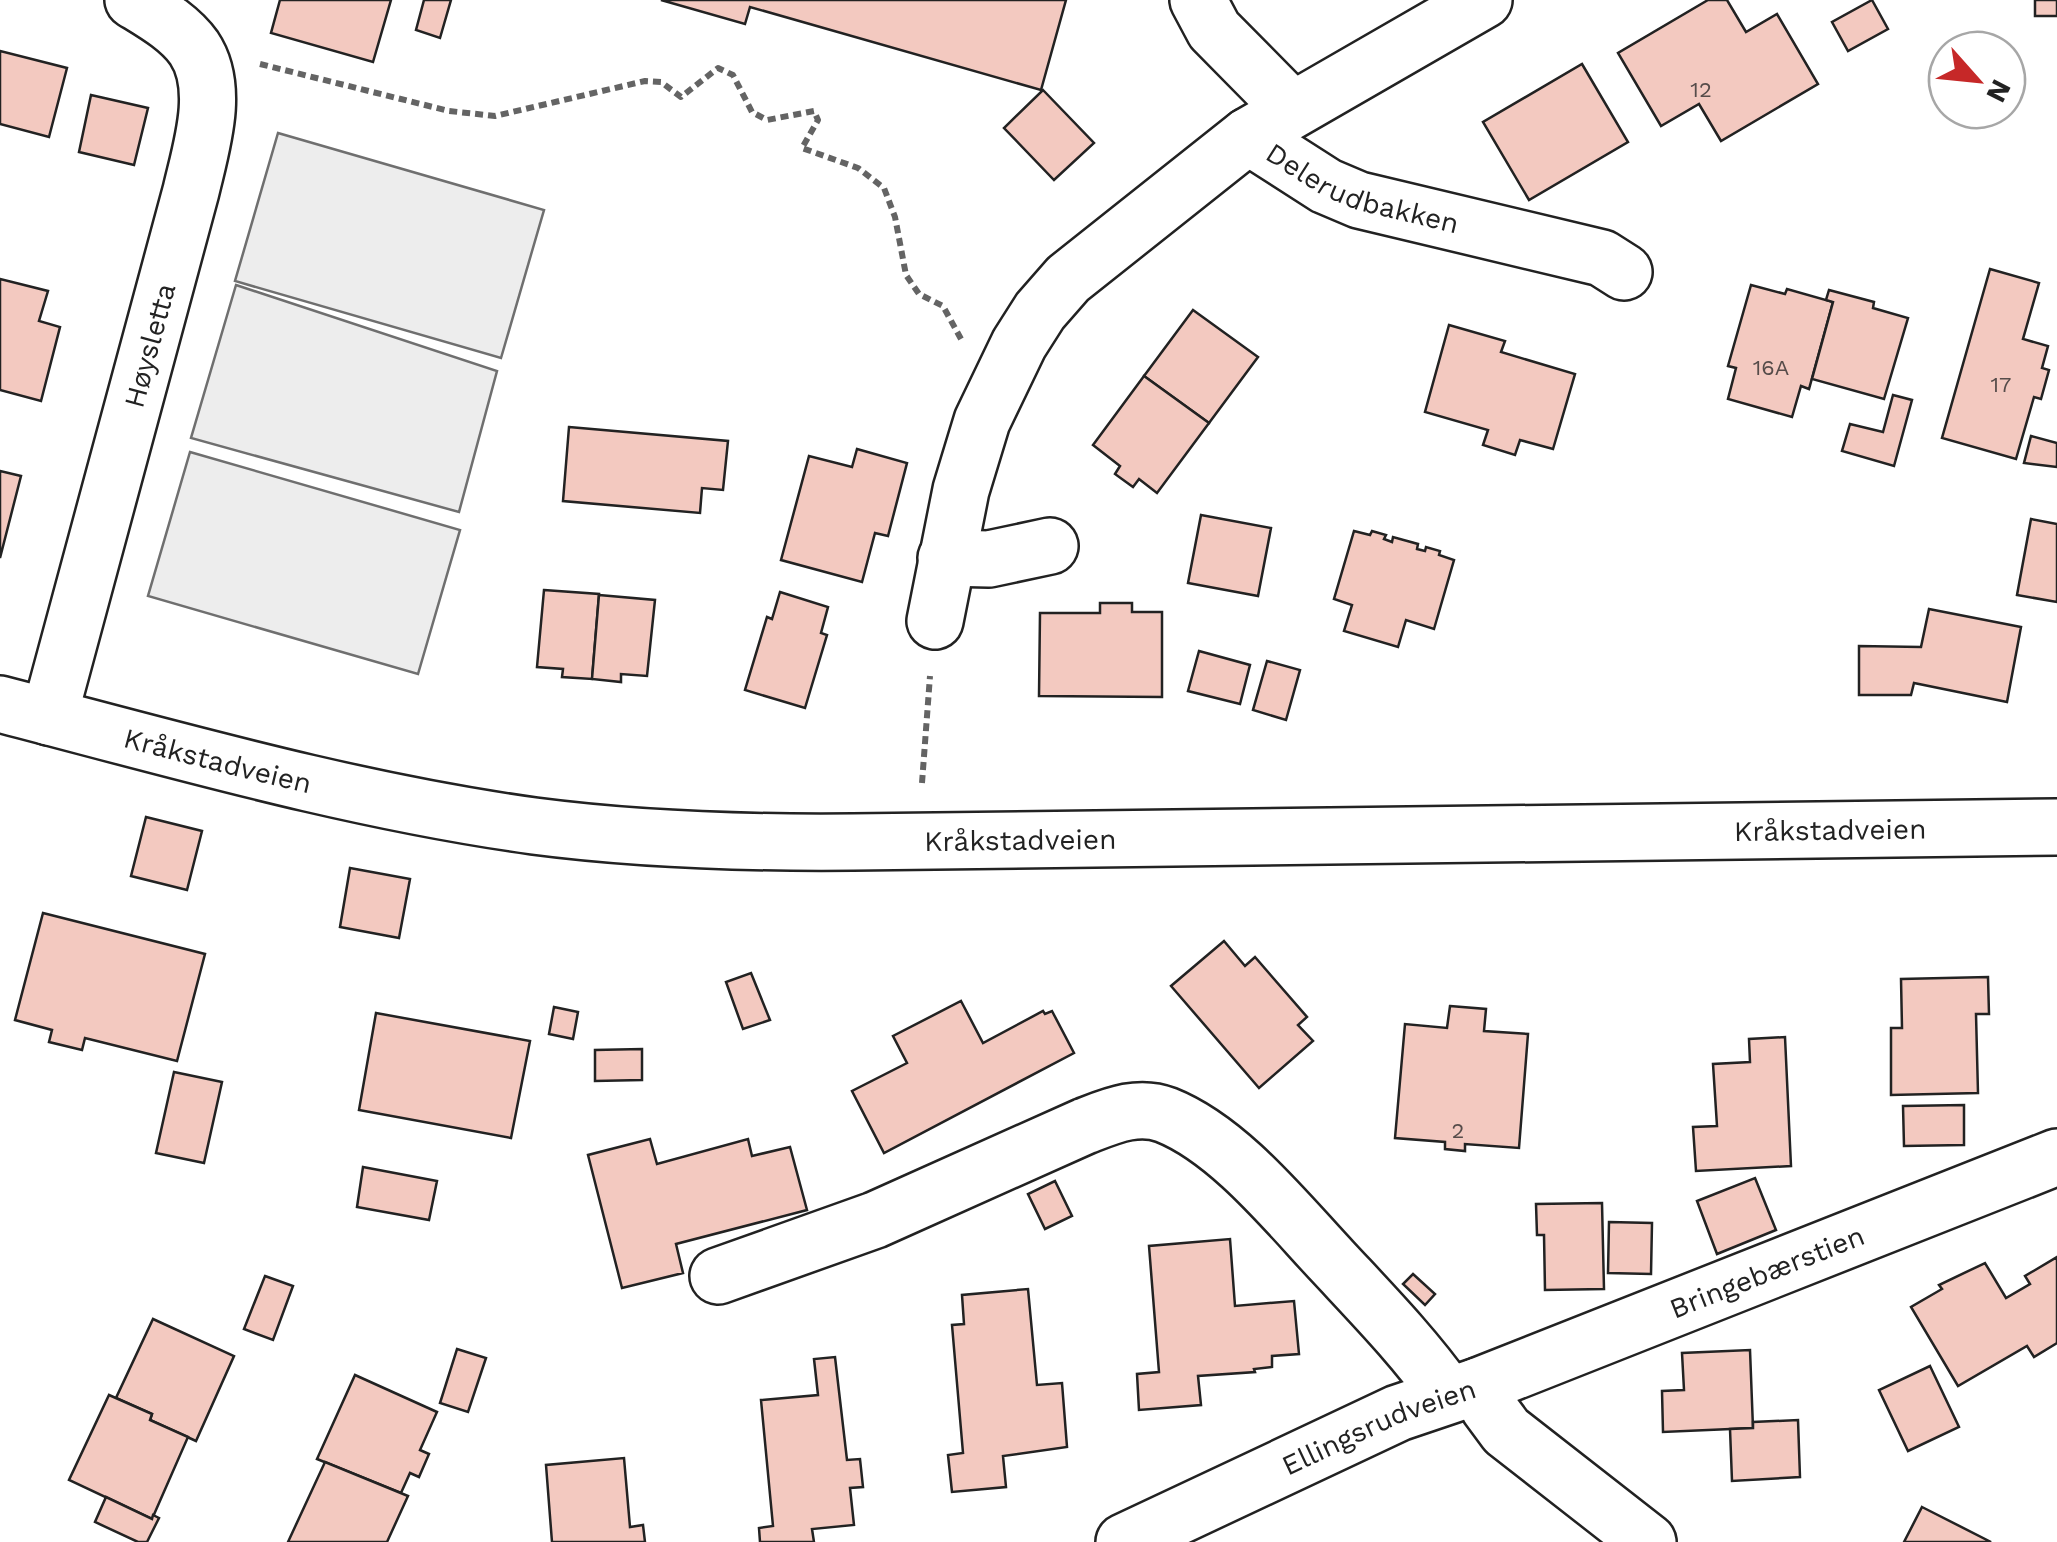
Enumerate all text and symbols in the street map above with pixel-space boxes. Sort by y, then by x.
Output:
north arrow [1927,30,2027,130]
text: N [1979,74,2018,108]
house number: 12 [1690,77,1712,102]
street label: Delerudbakken [1260,136,1462,240]
street label: Høysletta [117,279,182,411]
house number: 16A [1753,355,1789,380]
house number: 17 [1991,372,2011,397]
street label: Kråkstadveien [120,721,315,800]
street label: Kråkstadveien [1734,812,1927,848]
street label: Kråkstadveien [924,822,1117,858]
house number: 2 [1452,1118,1464,1143]
street label: Bringebærstien [1665,1218,1869,1325]
street label: Ellingsrudveien [1276,1372,1480,1482]

